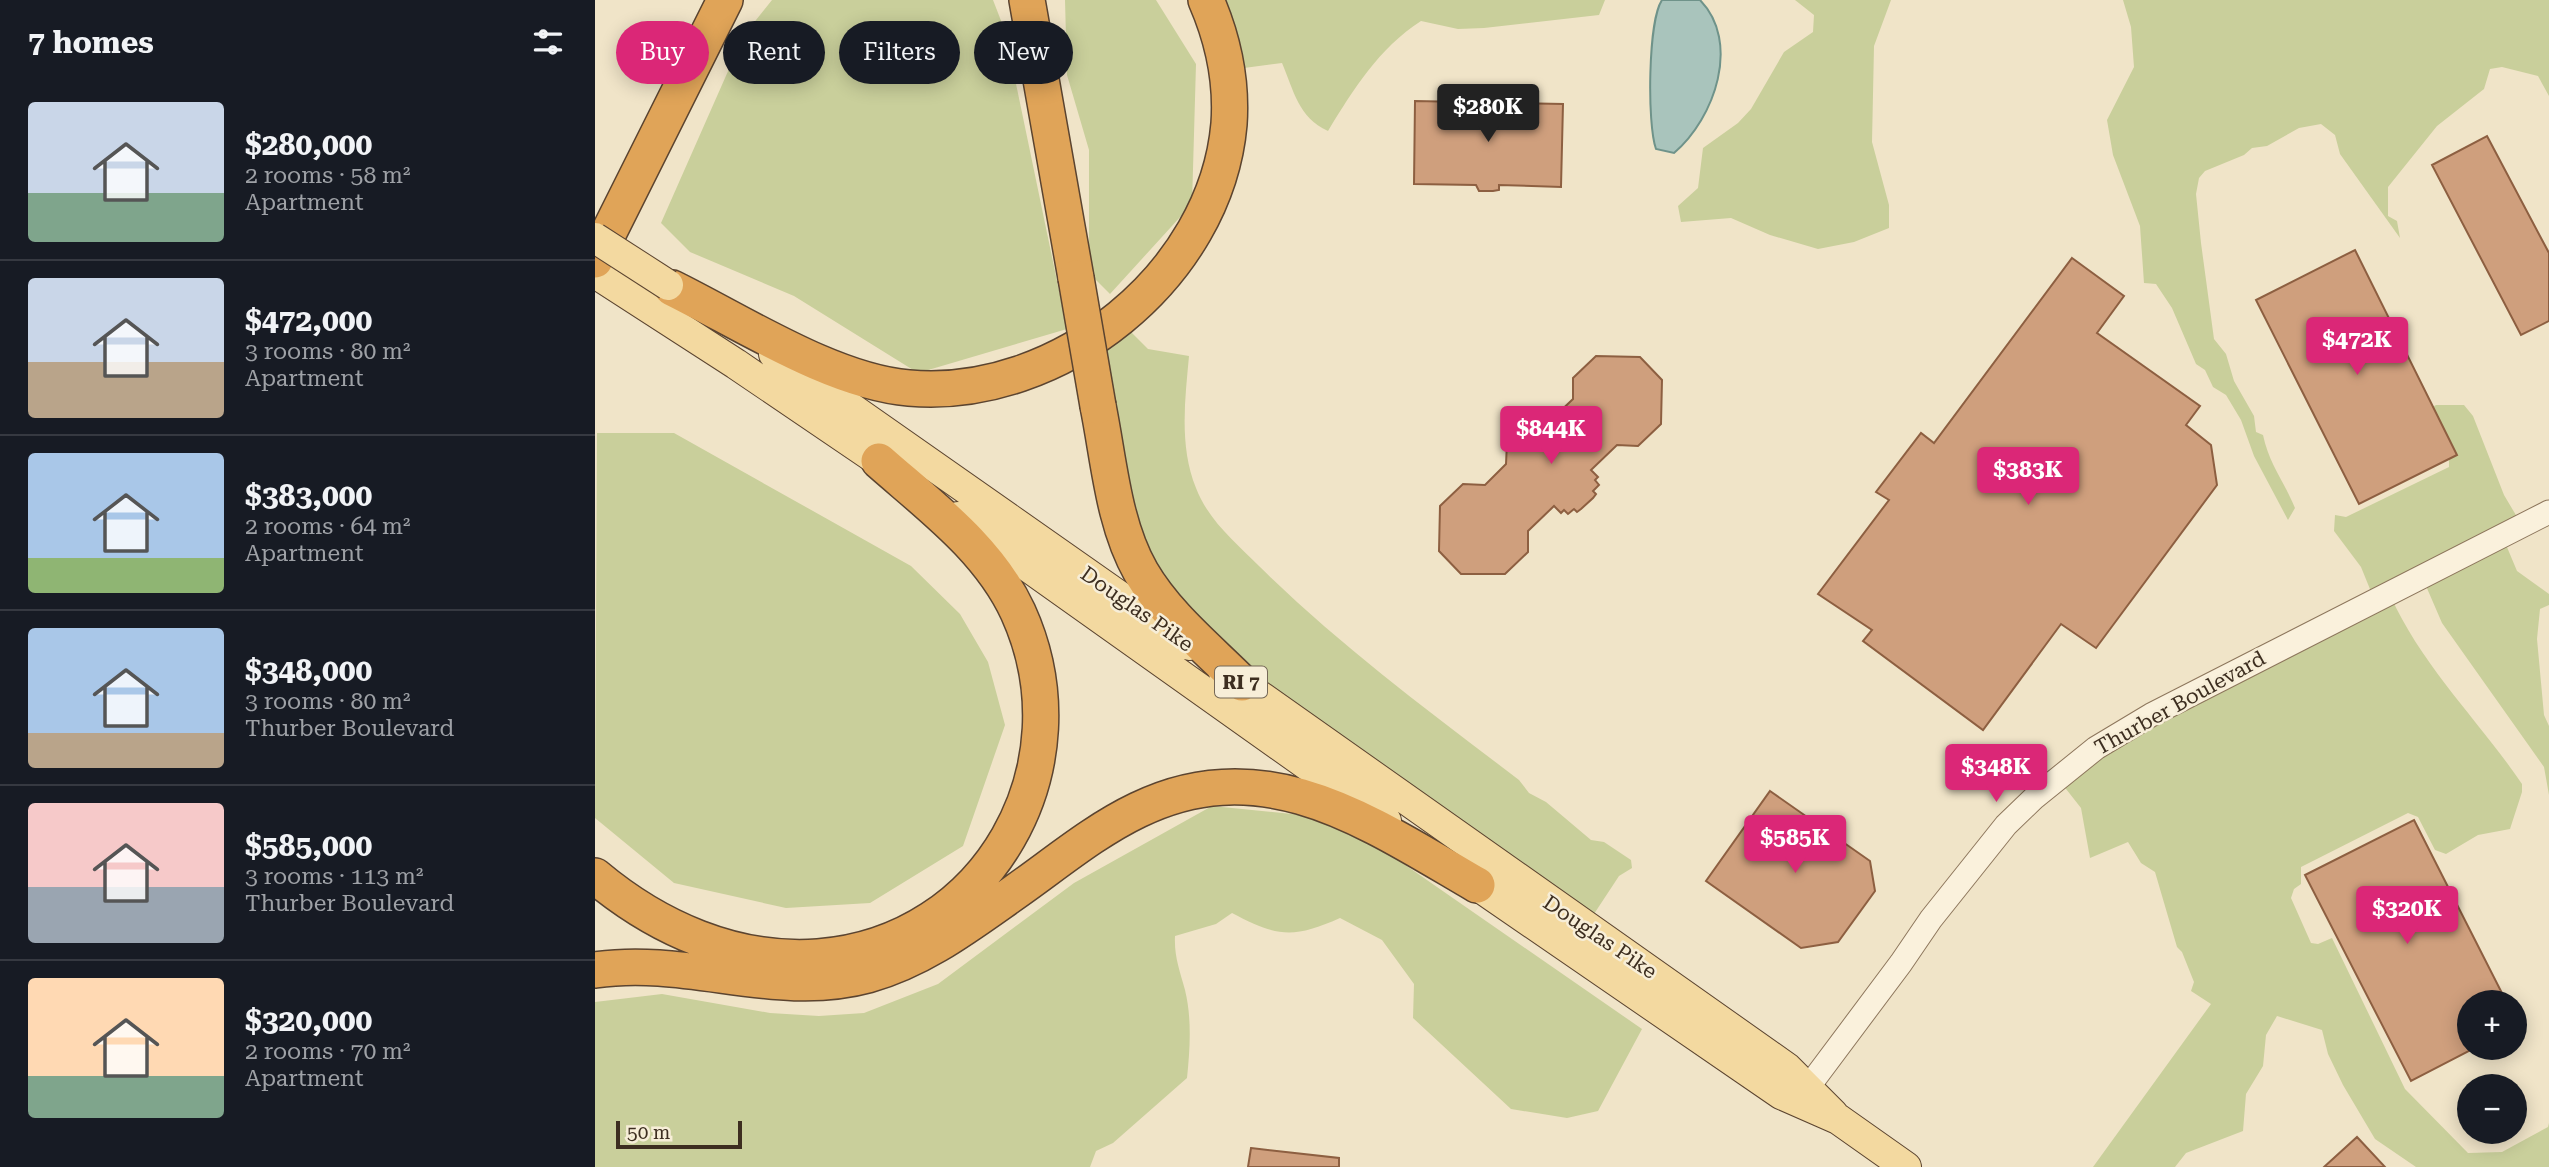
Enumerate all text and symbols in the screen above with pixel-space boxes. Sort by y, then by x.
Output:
chip: Buy [616,21,709,84]
chip: Rent [723,21,825,84]
chip: Filters [839,21,960,84]
chip: New [974,21,1073,84]
icon: filters [529,23,567,61]
text: 7 homes [28,25,154,60]
pin: $280K [1439,85,1537,144]
text: $280K [1453,93,1523,120]
text: $280,000 [245,127,372,162]
icon: home [84,130,168,214]
text: 2 rooms · 58 m² [245,162,411,189]
text: Apartment [245,189,364,216]
text: $472,000 [245,303,372,338]
icon: home [84,306,168,390]
pin: $472K [2308,318,2406,377]
text: $472K [2322,326,2392,353]
text: 3 rooms · 80 m² [245,338,411,365]
text: Apartment [245,365,364,392]
pin: $844K [1502,406,1600,466]
text: $844K [1516,415,1586,442]
pin: $383K [1979,448,2077,507]
text: $383K [1993,456,2063,483]
text: $383,000 [245,478,372,513]
icon: home [84,481,168,565]
text: 2 rooms · 64 m² [245,513,411,540]
text: Apartment [245,540,364,567]
street label: Douglas Pike [1076,561,1198,657]
street label: Thurber Boulevard [2091,646,2270,760]
text: $348,000 [245,653,372,688]
icon: home [84,656,168,740]
road number: RI 7 [1215,666,1267,698]
text: 3 rooms · 80 m² [245,688,411,715]
text: Thurber Boulevard [245,715,454,742]
pin: $348K [1947,744,2045,804]
text: $348K [1961,753,2031,780]
pin: $585K [1746,816,1844,875]
text: $585K [1760,824,1830,851]
text: $585,000 [245,828,372,863]
icon: home [84,831,168,915]
text: 3 rooms · 113 m² [245,863,423,890]
pin: $320K [2358,886,2456,946]
text: Thurber Boulevard [245,890,454,917]
street label: Douglas Pike [1539,890,1661,984]
text: $320K [2372,895,2442,922]
map controls [2457,990,2527,1144]
button: + [2457,990,2527,1060]
text: $320,000 [245,1003,372,1038]
icon: home [84,1006,168,1090]
text: 2 rooms · 70 m² [245,1038,411,1065]
text: Apartment [245,1065,364,1092]
button: − [2457,1074,2527,1144]
scale bar [616,1118,742,1150]
text: 50 m [627,1121,670,1144]

